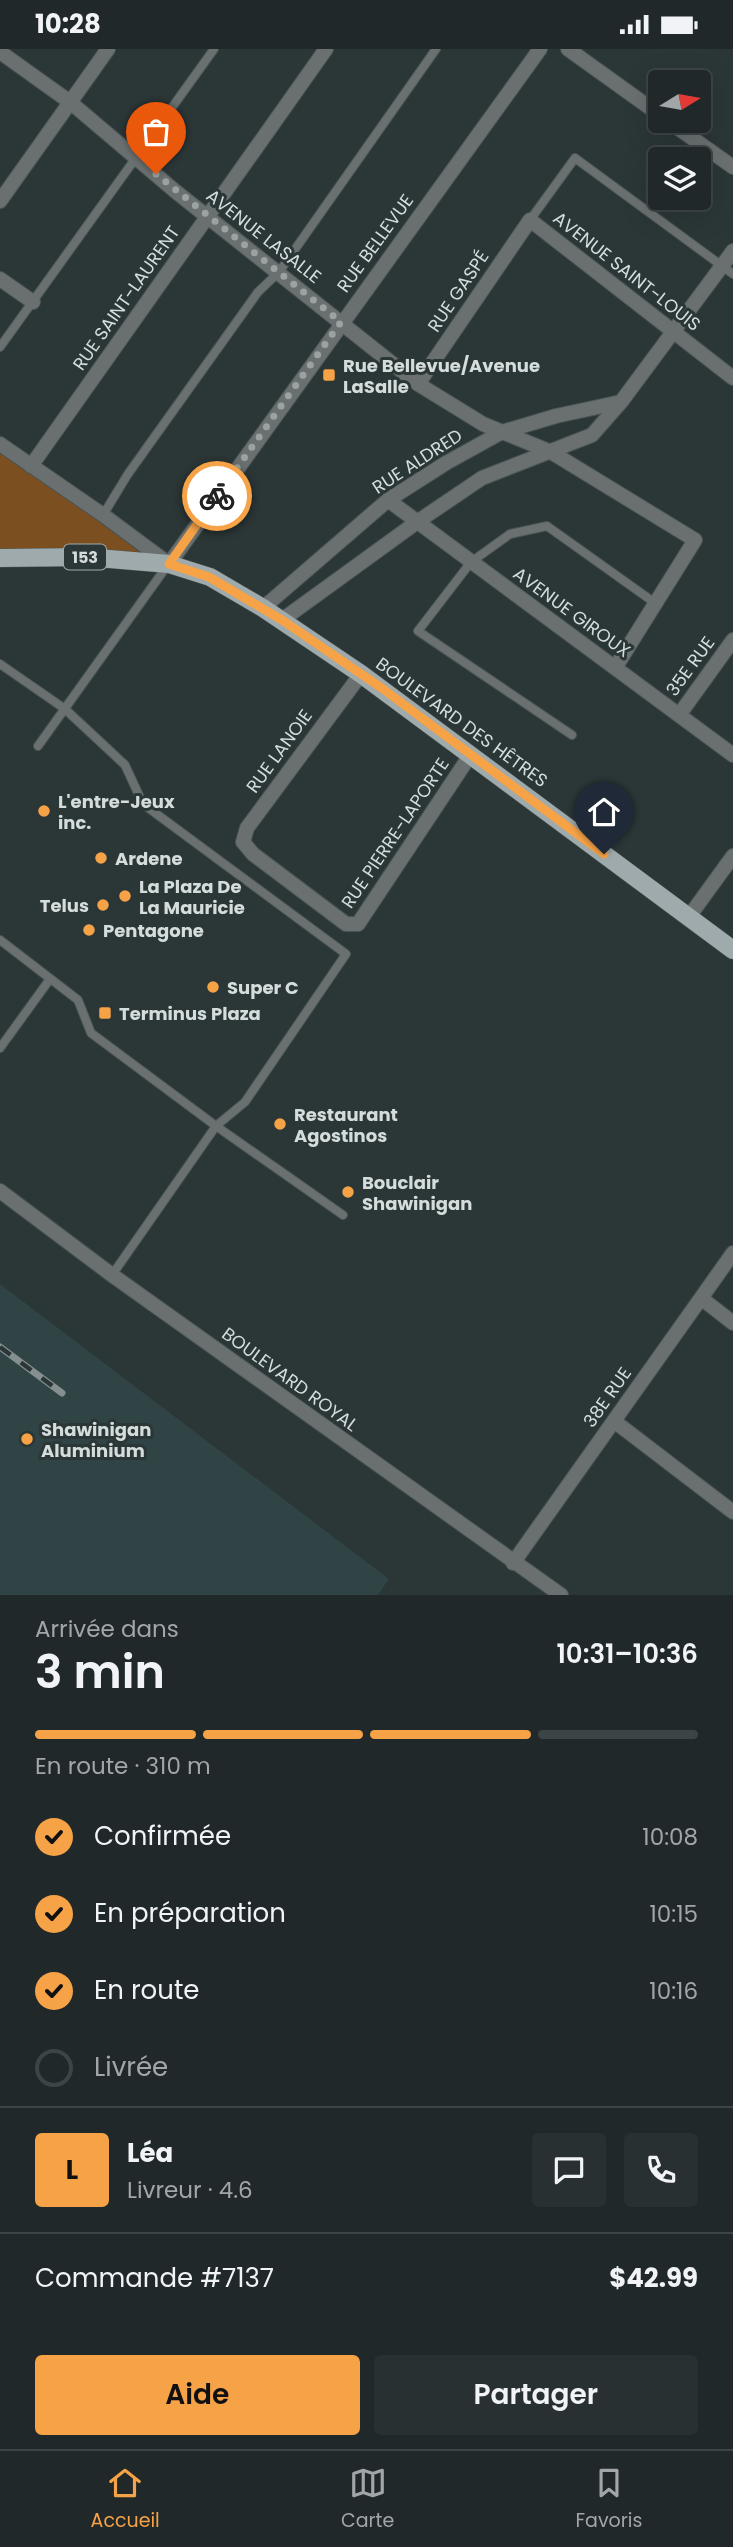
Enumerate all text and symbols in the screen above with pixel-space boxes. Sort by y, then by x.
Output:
text: 10:28 [35,6,101,42]
north arrow [648,70,710,133]
map controls [648,70,711,210]
pin [126,102,186,174]
icon: bag [137,113,175,151]
button: layers [648,147,711,210]
street label: AVENUE LASALLE [201,183,327,289]
street label: RUE BELLEVUE [331,189,419,297]
street label: AVENUE SAINT-LOUIS [548,205,706,337]
street label: RUE SAINT-LAURENT [67,220,185,375]
street label: RUE GASPÉ [421,245,495,337]
place label: Rue Bellevue/Avenue LaSalle [343,353,540,399]
marker: Rue Bellevue/Avenue LaSalle [321,367,337,383]
street label: RUE ALDRED [367,423,467,499]
courier [182,461,252,531]
icon: bike [198,477,236,515]
road number: 153 [64,544,106,569]
street label: AVENUE GIROUX [508,561,636,663]
street label: 35E RUE [660,631,720,701]
street label: BOULEVARD DES HÊTRES [371,651,553,793]
street label: RUE LANOIE [240,704,318,798]
street label: RUE PIERRE-LAPORTE [335,753,455,913]
pin [574,782,634,854]
place label: L'entre-Jeux inc. [58,789,175,835]
icon: home [585,793,623,831]
marker: L'entre-Jeux inc. [36,803,52,819]
place label: Ardene [115,846,183,871]
marker: Ardene [93,850,109,866]
place label: La Plaza De La Mauricie [139,874,245,920]
marker: La Plaza De La Mauricie [117,888,133,904]
place label: Telus [40,893,89,918]
marker: Telus [95,897,111,913]
place label: Pentagone [103,918,204,943]
marker: Pentagone [81,922,97,938]
place label: Super C [227,975,299,1000]
marker: Super C [205,979,221,995]
place label: Terminus Plaza [119,1001,261,1026]
marker: Terminus Plaza [97,1005,113,1021]
place label: Restaurant Agostinos [294,1102,398,1148]
marker: Restaurant Agostinos [272,1116,288,1132]
place label: Bouclair Shawinigan [362,1170,472,1216]
marker: Bouclair Shawinigan [340,1184,356,1200]
street label: BOULEVARD ROYAL [217,1321,363,1437]
street label: 38E RUE [577,1362,637,1432]
place label: Shawinigan Aluminium [41,1417,151,1463]
marker: Shawinigan Aluminium [19,1431,35,1447]
text: Arrivée dans [35,1613,179,1645]
text: 10:31–10:36 [556,1636,698,1672]
text: 3 min [35,1640,165,1704]
text: En route · 310 m [35,1750,211,1782]
icon: check [35,1818,73,1856]
text: Confirmée [94,1818,231,1854]
text: 10:08 [642,1821,698,1853]
icon: check [35,1895,73,1933]
text: En préparation [94,1895,286,1931]
text: 10:15 [649,1898,698,1930]
icon: check [35,1972,73,2010]
text: En route [94,1972,199,2008]
text: 10:16 [649,1975,698,2007]
text: Livrée [94,2049,168,2085]
button: chat [532,2133,606,2207]
button: phone [624,2133,698,2207]
text: Léa [127,2135,173,2171]
text: L [66,2152,78,2188]
text: Livreur · 4.6 [127,2174,253,2206]
text: Commande #7137 [35,2260,274,2296]
text: $42.99 [609,2260,698,2296]
button: Aide [35,2355,360,2435]
button: Partager [374,2355,698,2435]
tab: Accueil [91,2464,160,2535]
tab: Carte [341,2464,394,2535]
tab: Favoris [575,2464,642,2535]

